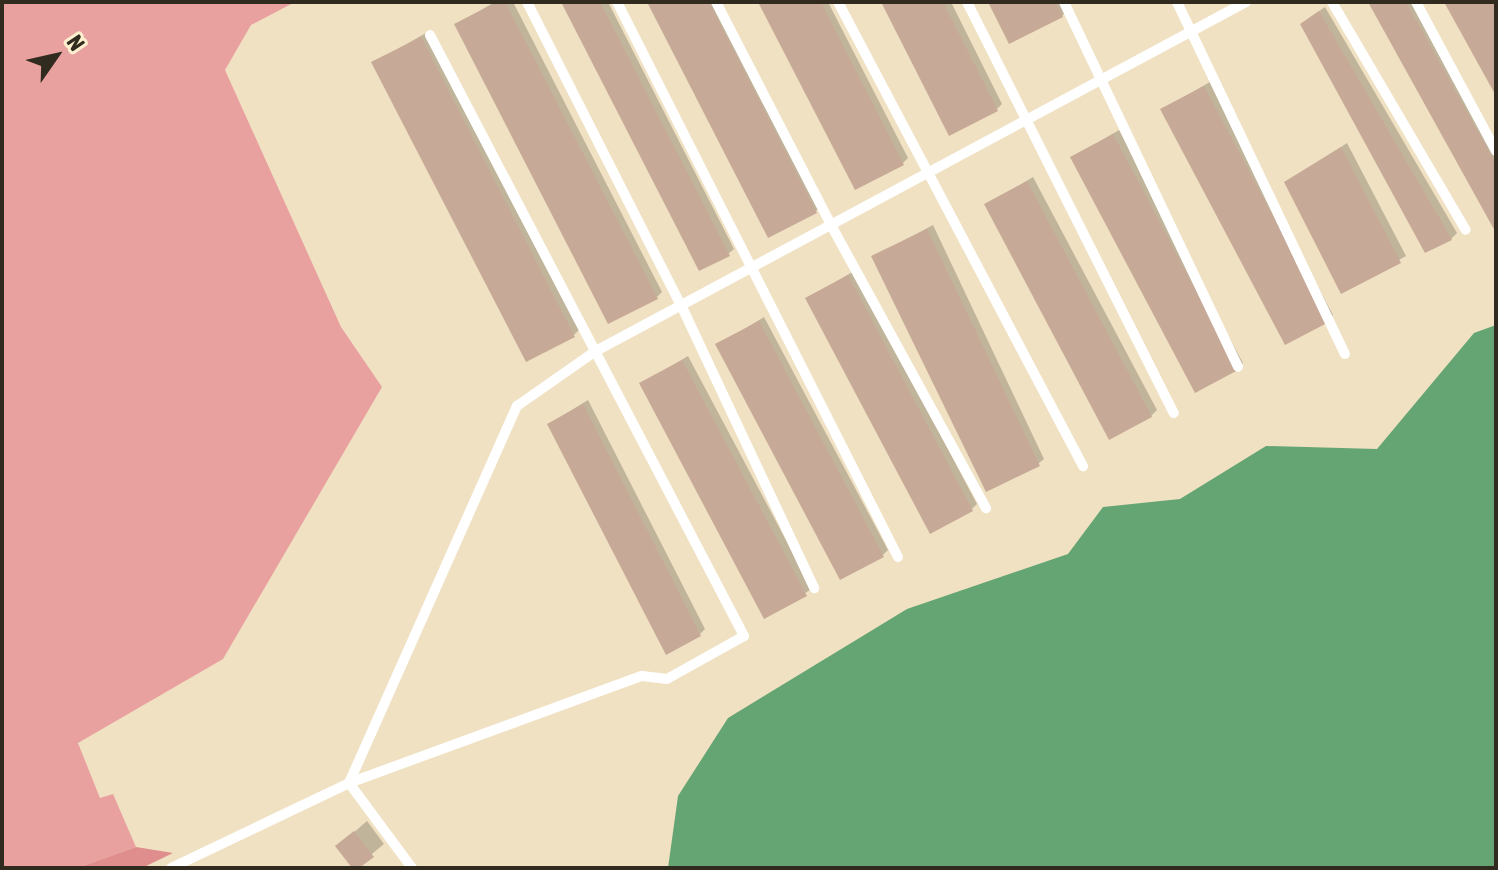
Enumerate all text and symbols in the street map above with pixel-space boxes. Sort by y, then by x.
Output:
north arrow [16,16,96,96]
text: N [61,30,90,55]

